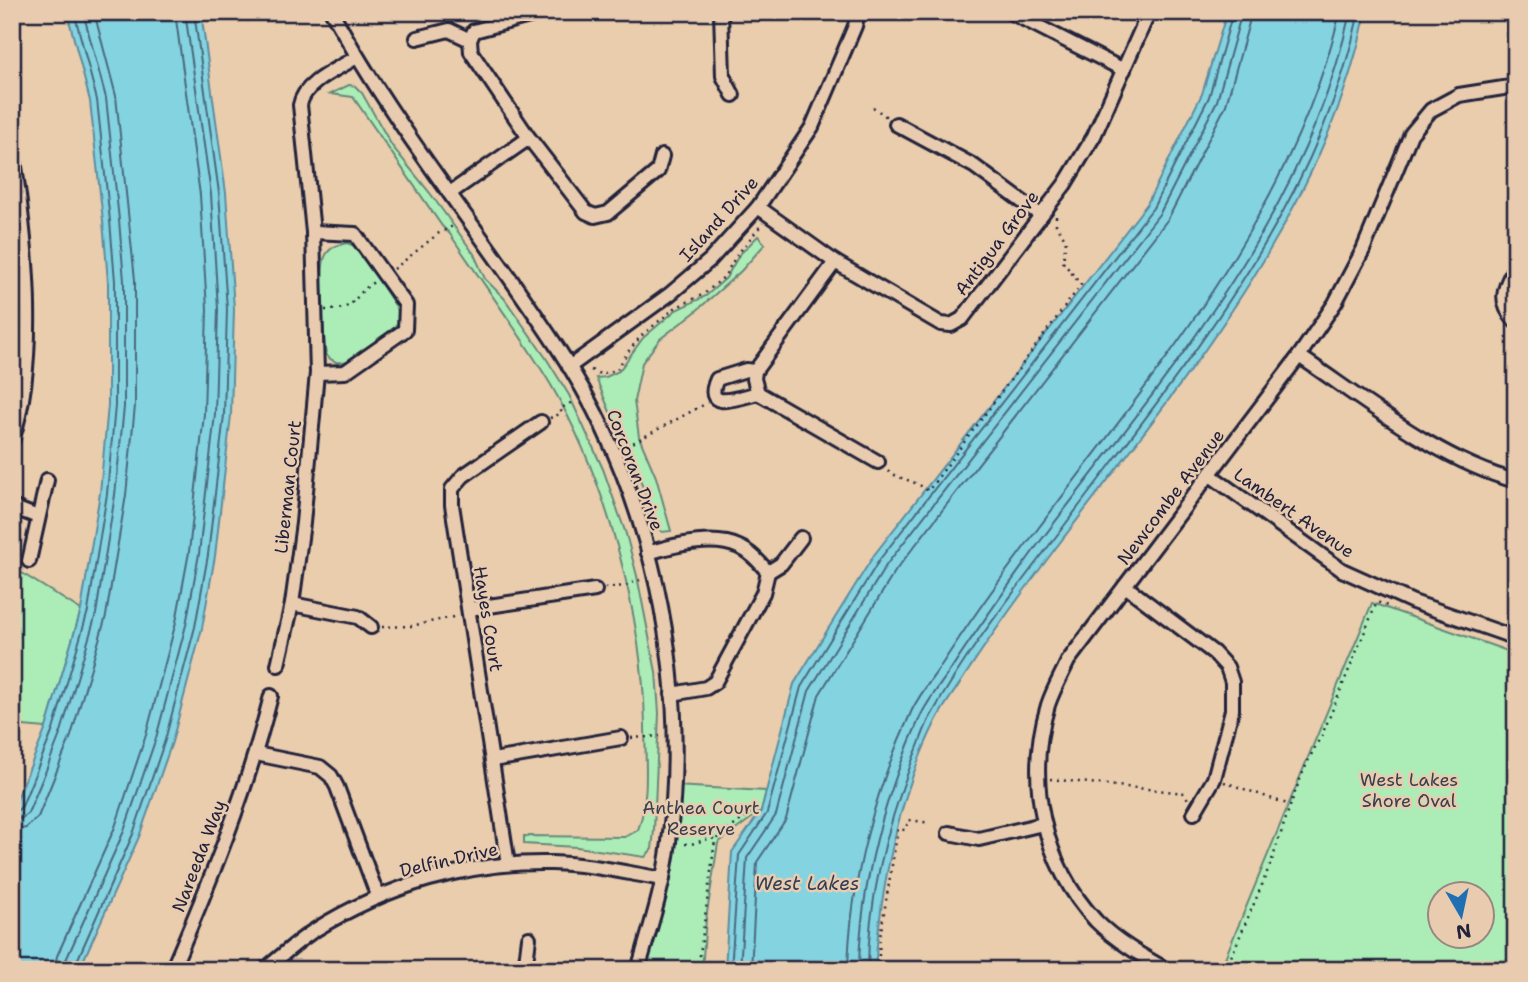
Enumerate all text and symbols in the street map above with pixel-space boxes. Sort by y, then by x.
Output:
street label: Island Drive [674,171,764,267]
street label: Antigua Grove [949,185,1045,301]
street label: Corcoran Drive [601,406,669,534]
street label: Liberman Court [269,419,307,555]
street label: Newcombe Avenue [1112,424,1230,570]
street label: Lambert Avenue [1229,462,1359,564]
street label: Hayes Court [468,564,508,674]
park label: West Lakes Shore Oval [1360,768,1458,813]
street label: Nareeda Way [167,796,231,916]
park label: Anthea Court Reserve [642,796,760,841]
street label: Delfin Drive [398,837,500,883]
water label: West Lakes [755,871,859,896]
north arrow [1426,880,1496,950]
text: N [1454,918,1473,945]

